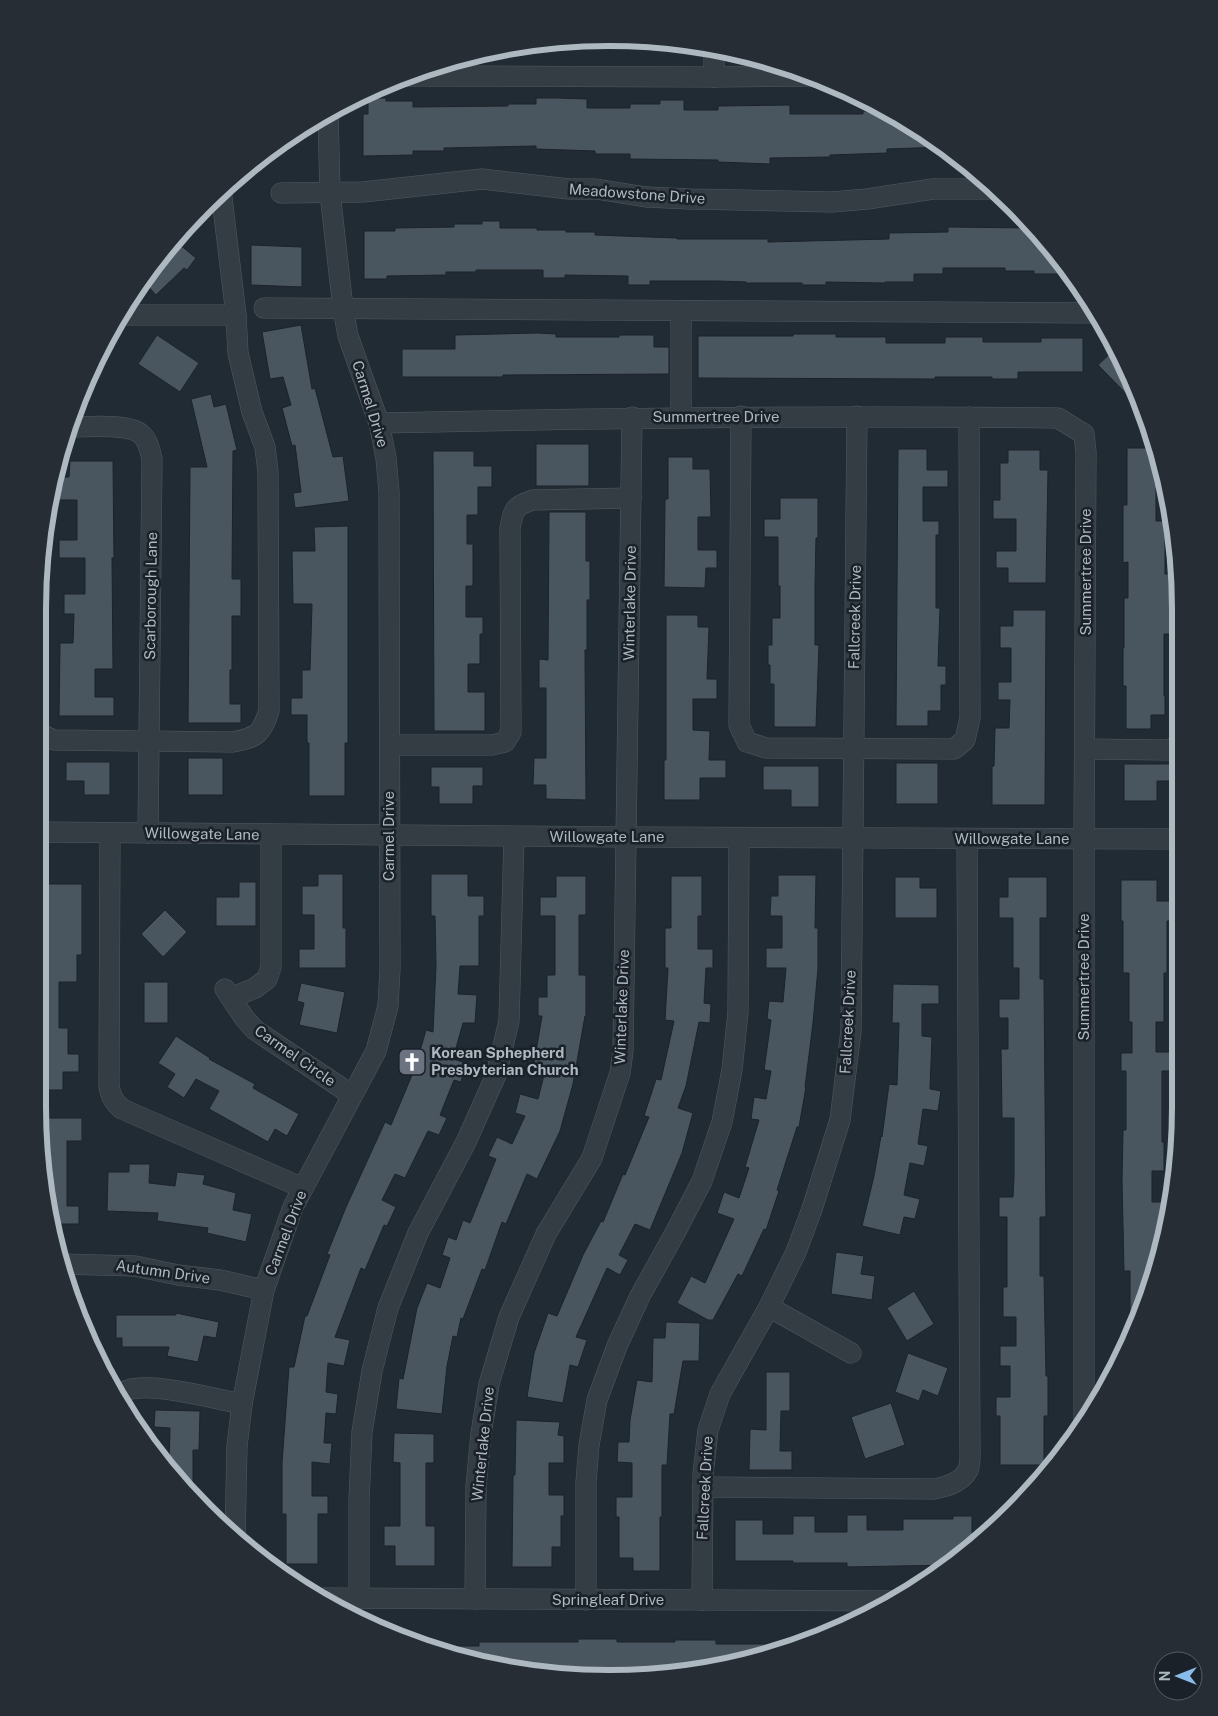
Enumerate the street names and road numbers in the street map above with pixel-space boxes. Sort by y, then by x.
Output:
street label: Meadowstone Drive [568,180,706,207]
street label: Carmel Drive [349,358,392,449]
street label: Summertree Drive [653,408,779,425]
street label: Summertree Drive [1077,509,1094,635]
street label: Scarborough Lane [141,532,160,660]
street label: Winterlake Drive [620,545,639,661]
street label: Fallcreek Drive [845,565,864,669]
street label: Carmel Drive [380,791,397,881]
street label: Willowgate Lane [144,824,260,843]
street label: Willowgate Lane [549,828,665,845]
street label: Willowgate Lane [954,830,1070,847]
street label: Summertree Drive [1075,914,1092,1040]
street label: Winterlake Drive [611,949,632,1065]
street label: Fallcreek Drive [836,969,859,1074]
street label: Carmel Circle [252,1021,339,1090]
street label: Carmel Drive [261,1188,310,1278]
street label: Autumn Drive [115,1256,211,1287]
street label: Winterlake Drive [468,1386,497,1502]
street label: Fallcreek Drive [693,1435,716,1540]
street label: Springleaf Drive [552,1591,664,1608]

